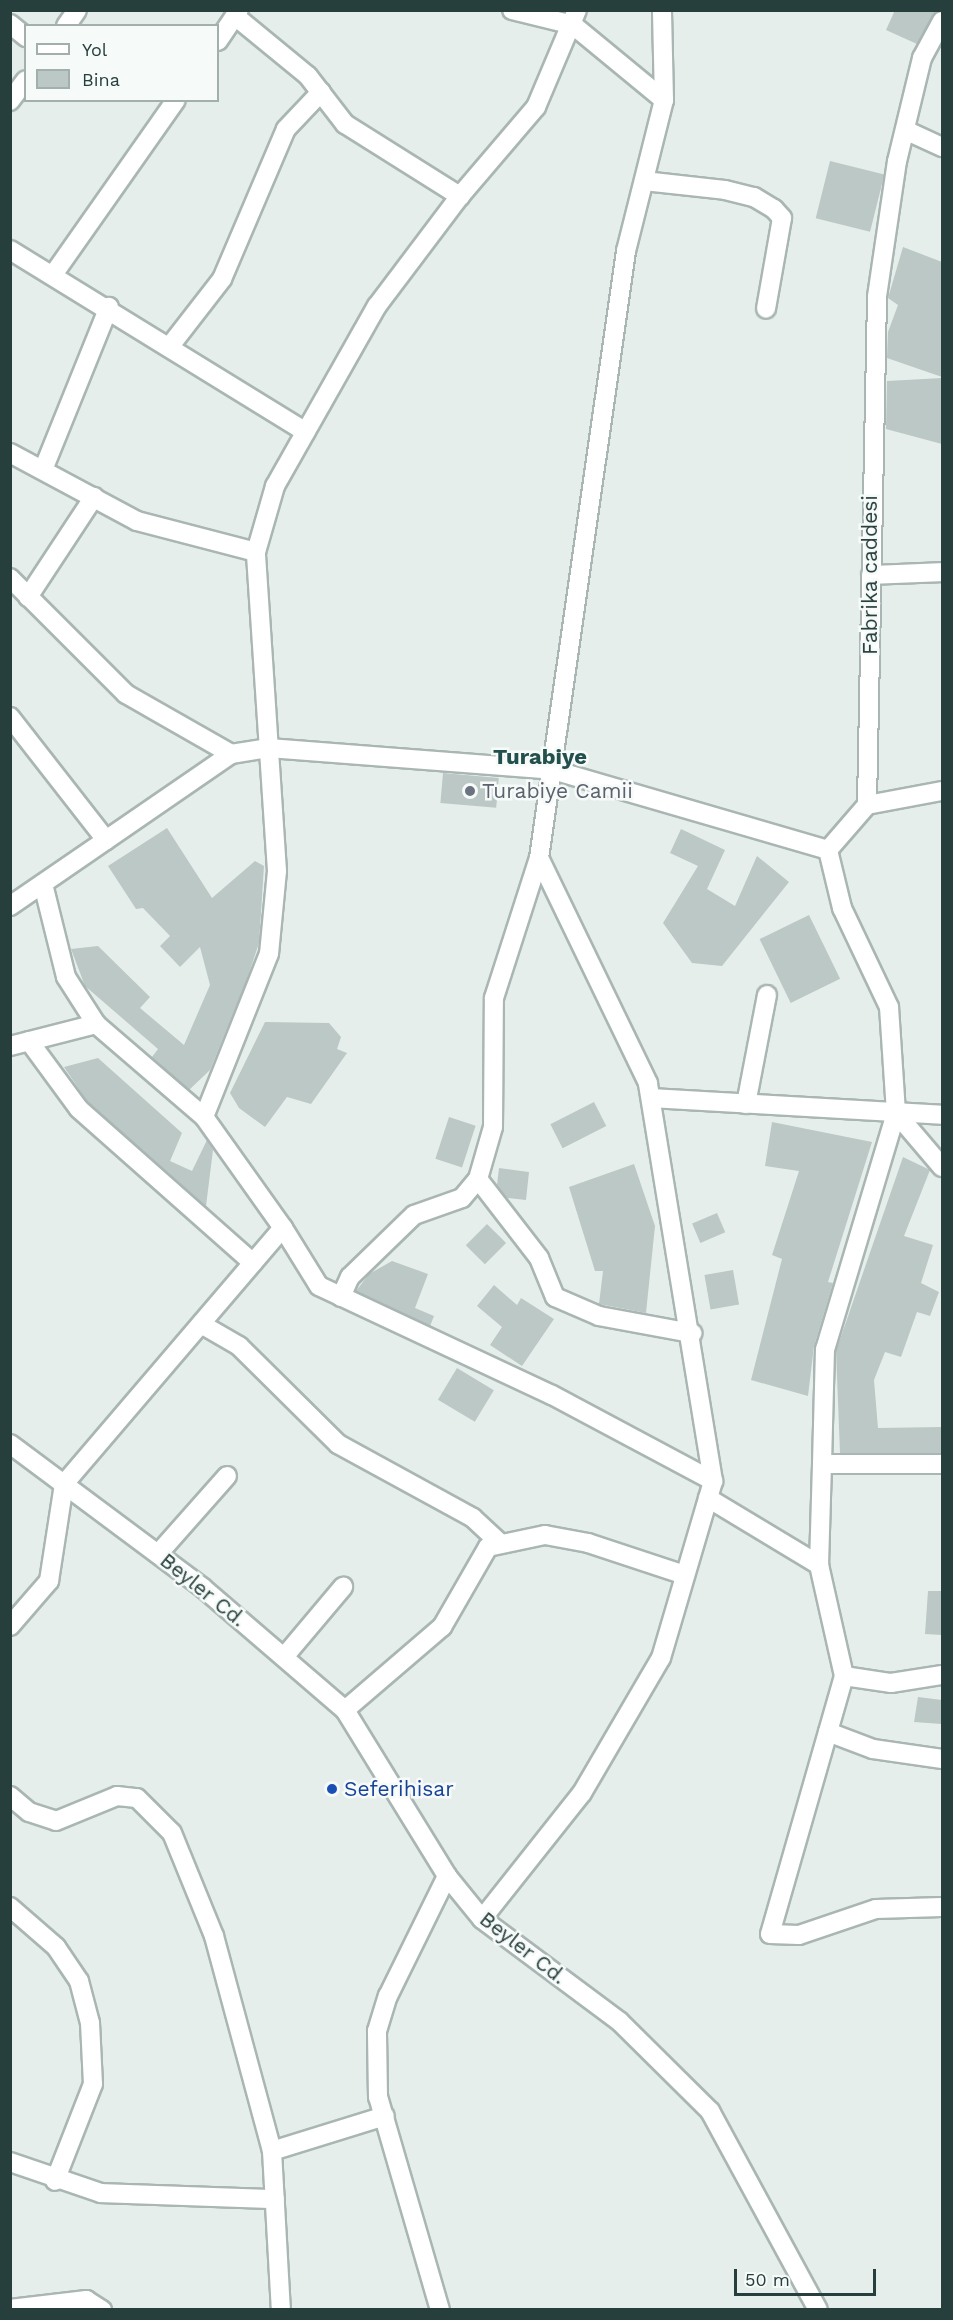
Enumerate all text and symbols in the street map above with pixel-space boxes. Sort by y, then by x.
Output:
legend [24,24,219,102]
text: Yol [82,39,107,60]
text: Bina [82,69,120,90]
street label: Fabrika caddesi [857,495,883,655]
district label: Turabiye [493,744,587,770]
place label: Turabiye Camii [482,778,633,804]
marker: Turabiye Camii [463,784,477,798]
street label: Beyler Cd. [155,1548,251,1632]
place label: Seferihisar [344,1776,454,1802]
marker: Seferihisar [325,1782,339,1796]
street label: Beyler Cd. [474,1906,572,1990]
scale bar [737,2257,880,2295]
text: 50 m [745,2269,790,2290]

